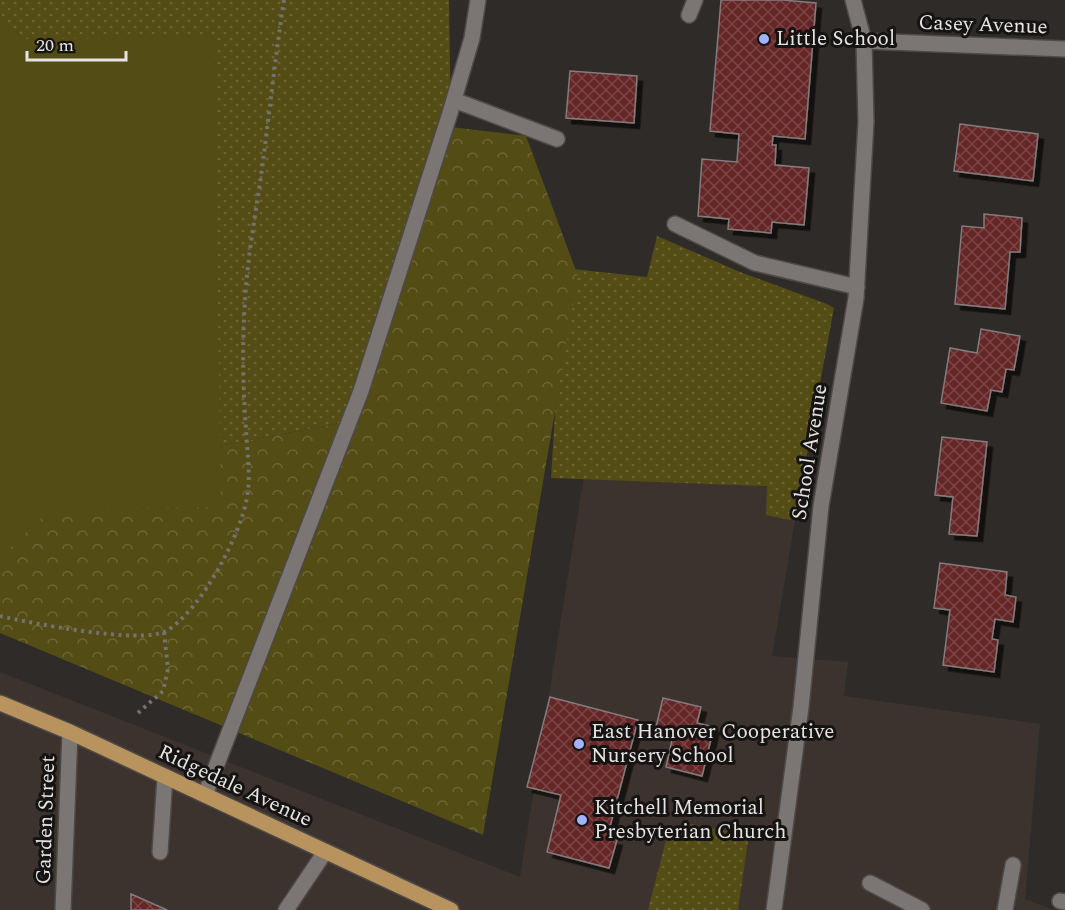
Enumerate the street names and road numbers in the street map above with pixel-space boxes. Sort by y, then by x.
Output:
street label: Casey Avenue [918,7,1048,43]
street label: School Avenue [783,382,837,522]
street label: Ridgedale Avenue [153,736,317,836]
street label: Garden Street [28,755,64,885]

